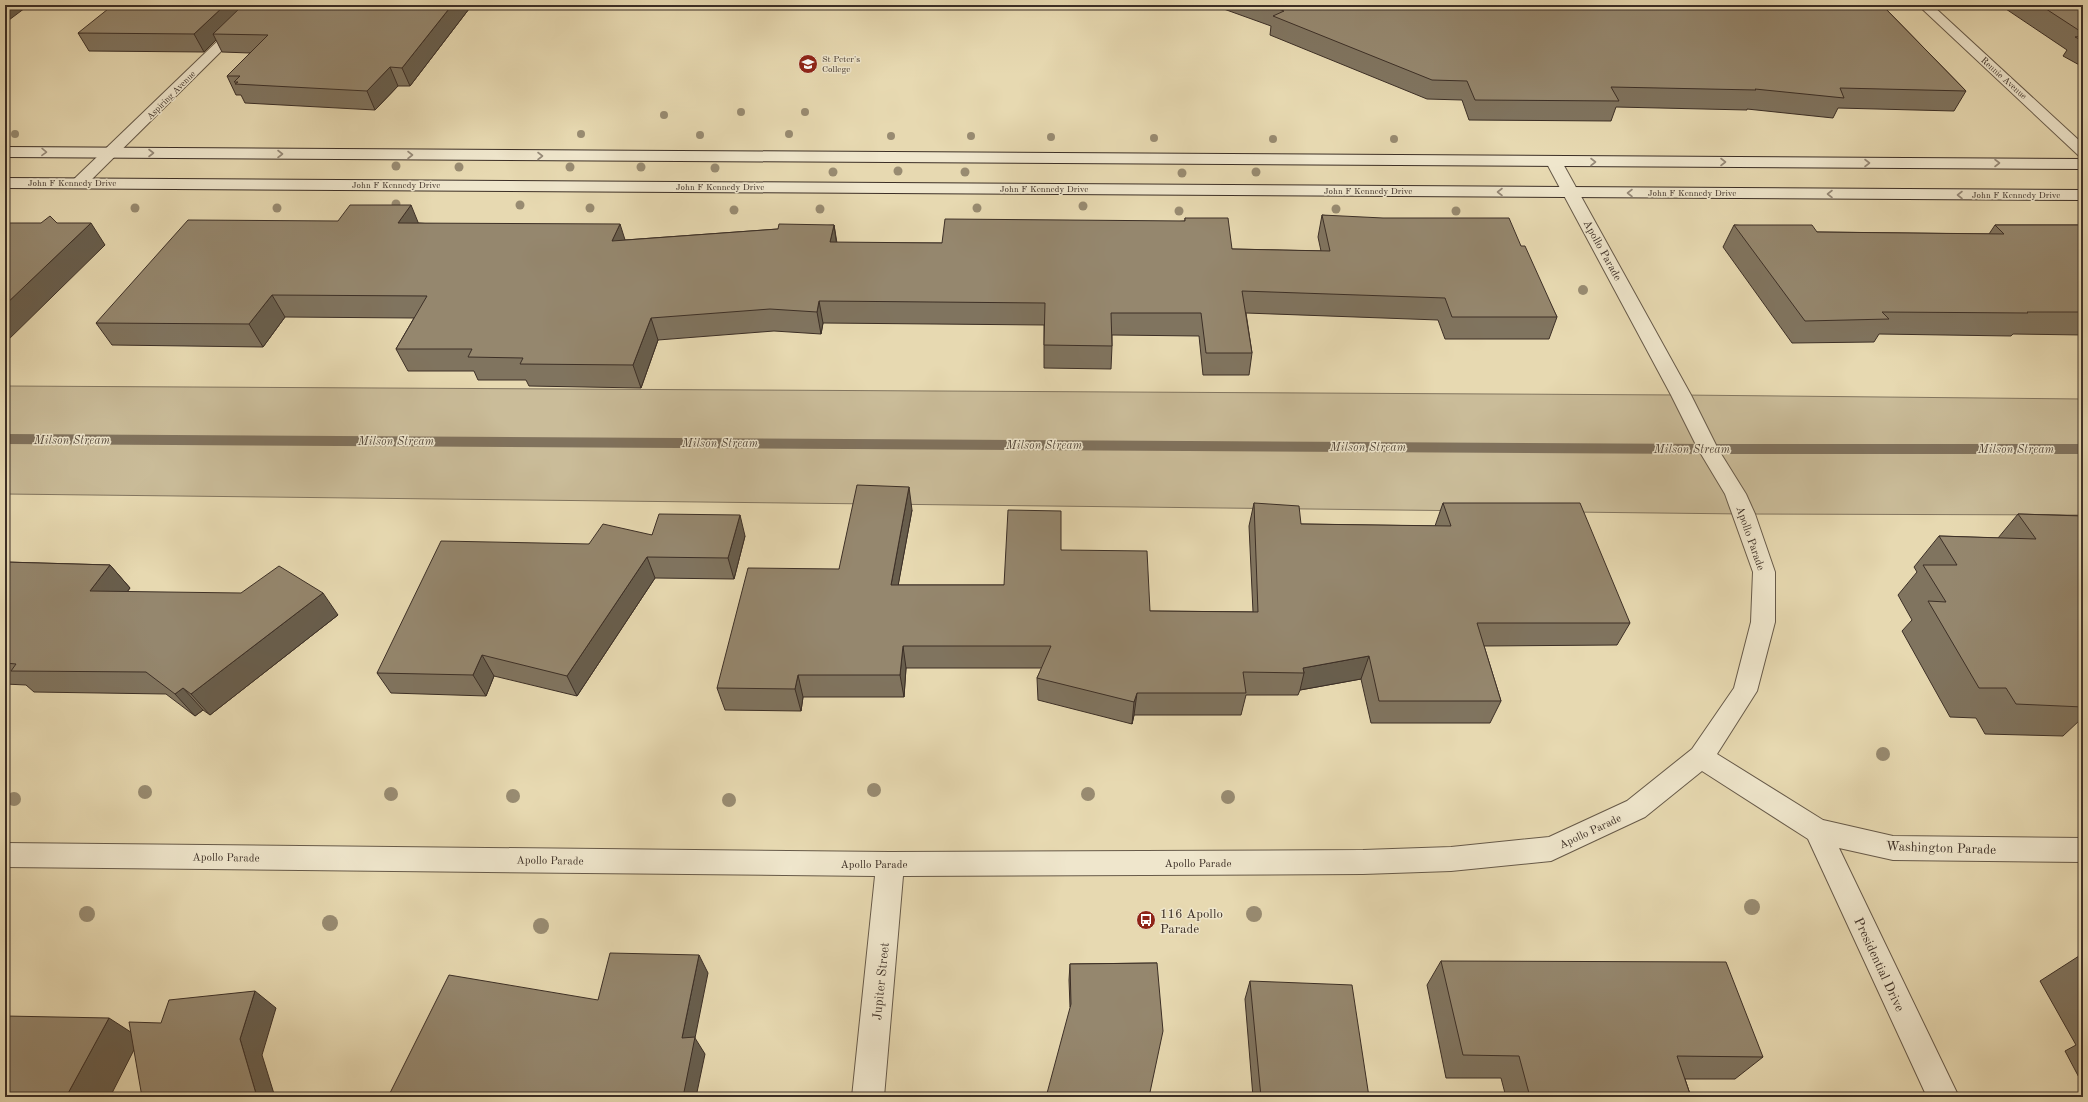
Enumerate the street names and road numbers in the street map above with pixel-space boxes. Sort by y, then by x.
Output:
street label: Rennie Avenue [1979,56,2028,101]
street label: Aspiring Avenue [145,69,197,121]
street label: John F Kennedy Drive [28,179,116,188]
street label: John F Kennedy Drive [352,181,440,190]
street label: John F Kennedy Drive [676,183,764,192]
street label: John F Kennedy Drive [1000,185,1088,194]
street label: John F Kennedy Drive [1324,187,1412,196]
street label: John F Kennedy Drive [1648,189,1736,198]
street label: John F Kennedy Drive [1972,191,2060,200]
street label: Apollo Parade [1581,219,1623,283]
street label: Apollo Parade [1733,505,1766,572]
street label: Apollo Parade [1558,813,1623,852]
street label: Washington Parade [1886,840,1996,857]
street label: Apollo Parade [192,852,260,865]
street label: Apollo Parade [516,855,584,868]
street label: Apollo Parade [1164,859,1232,870]
street label: Apollo Parade [840,860,908,871]
street label: Presidential Drive [1851,916,1906,1014]
street label: Jupiter Street [871,941,892,1021]

